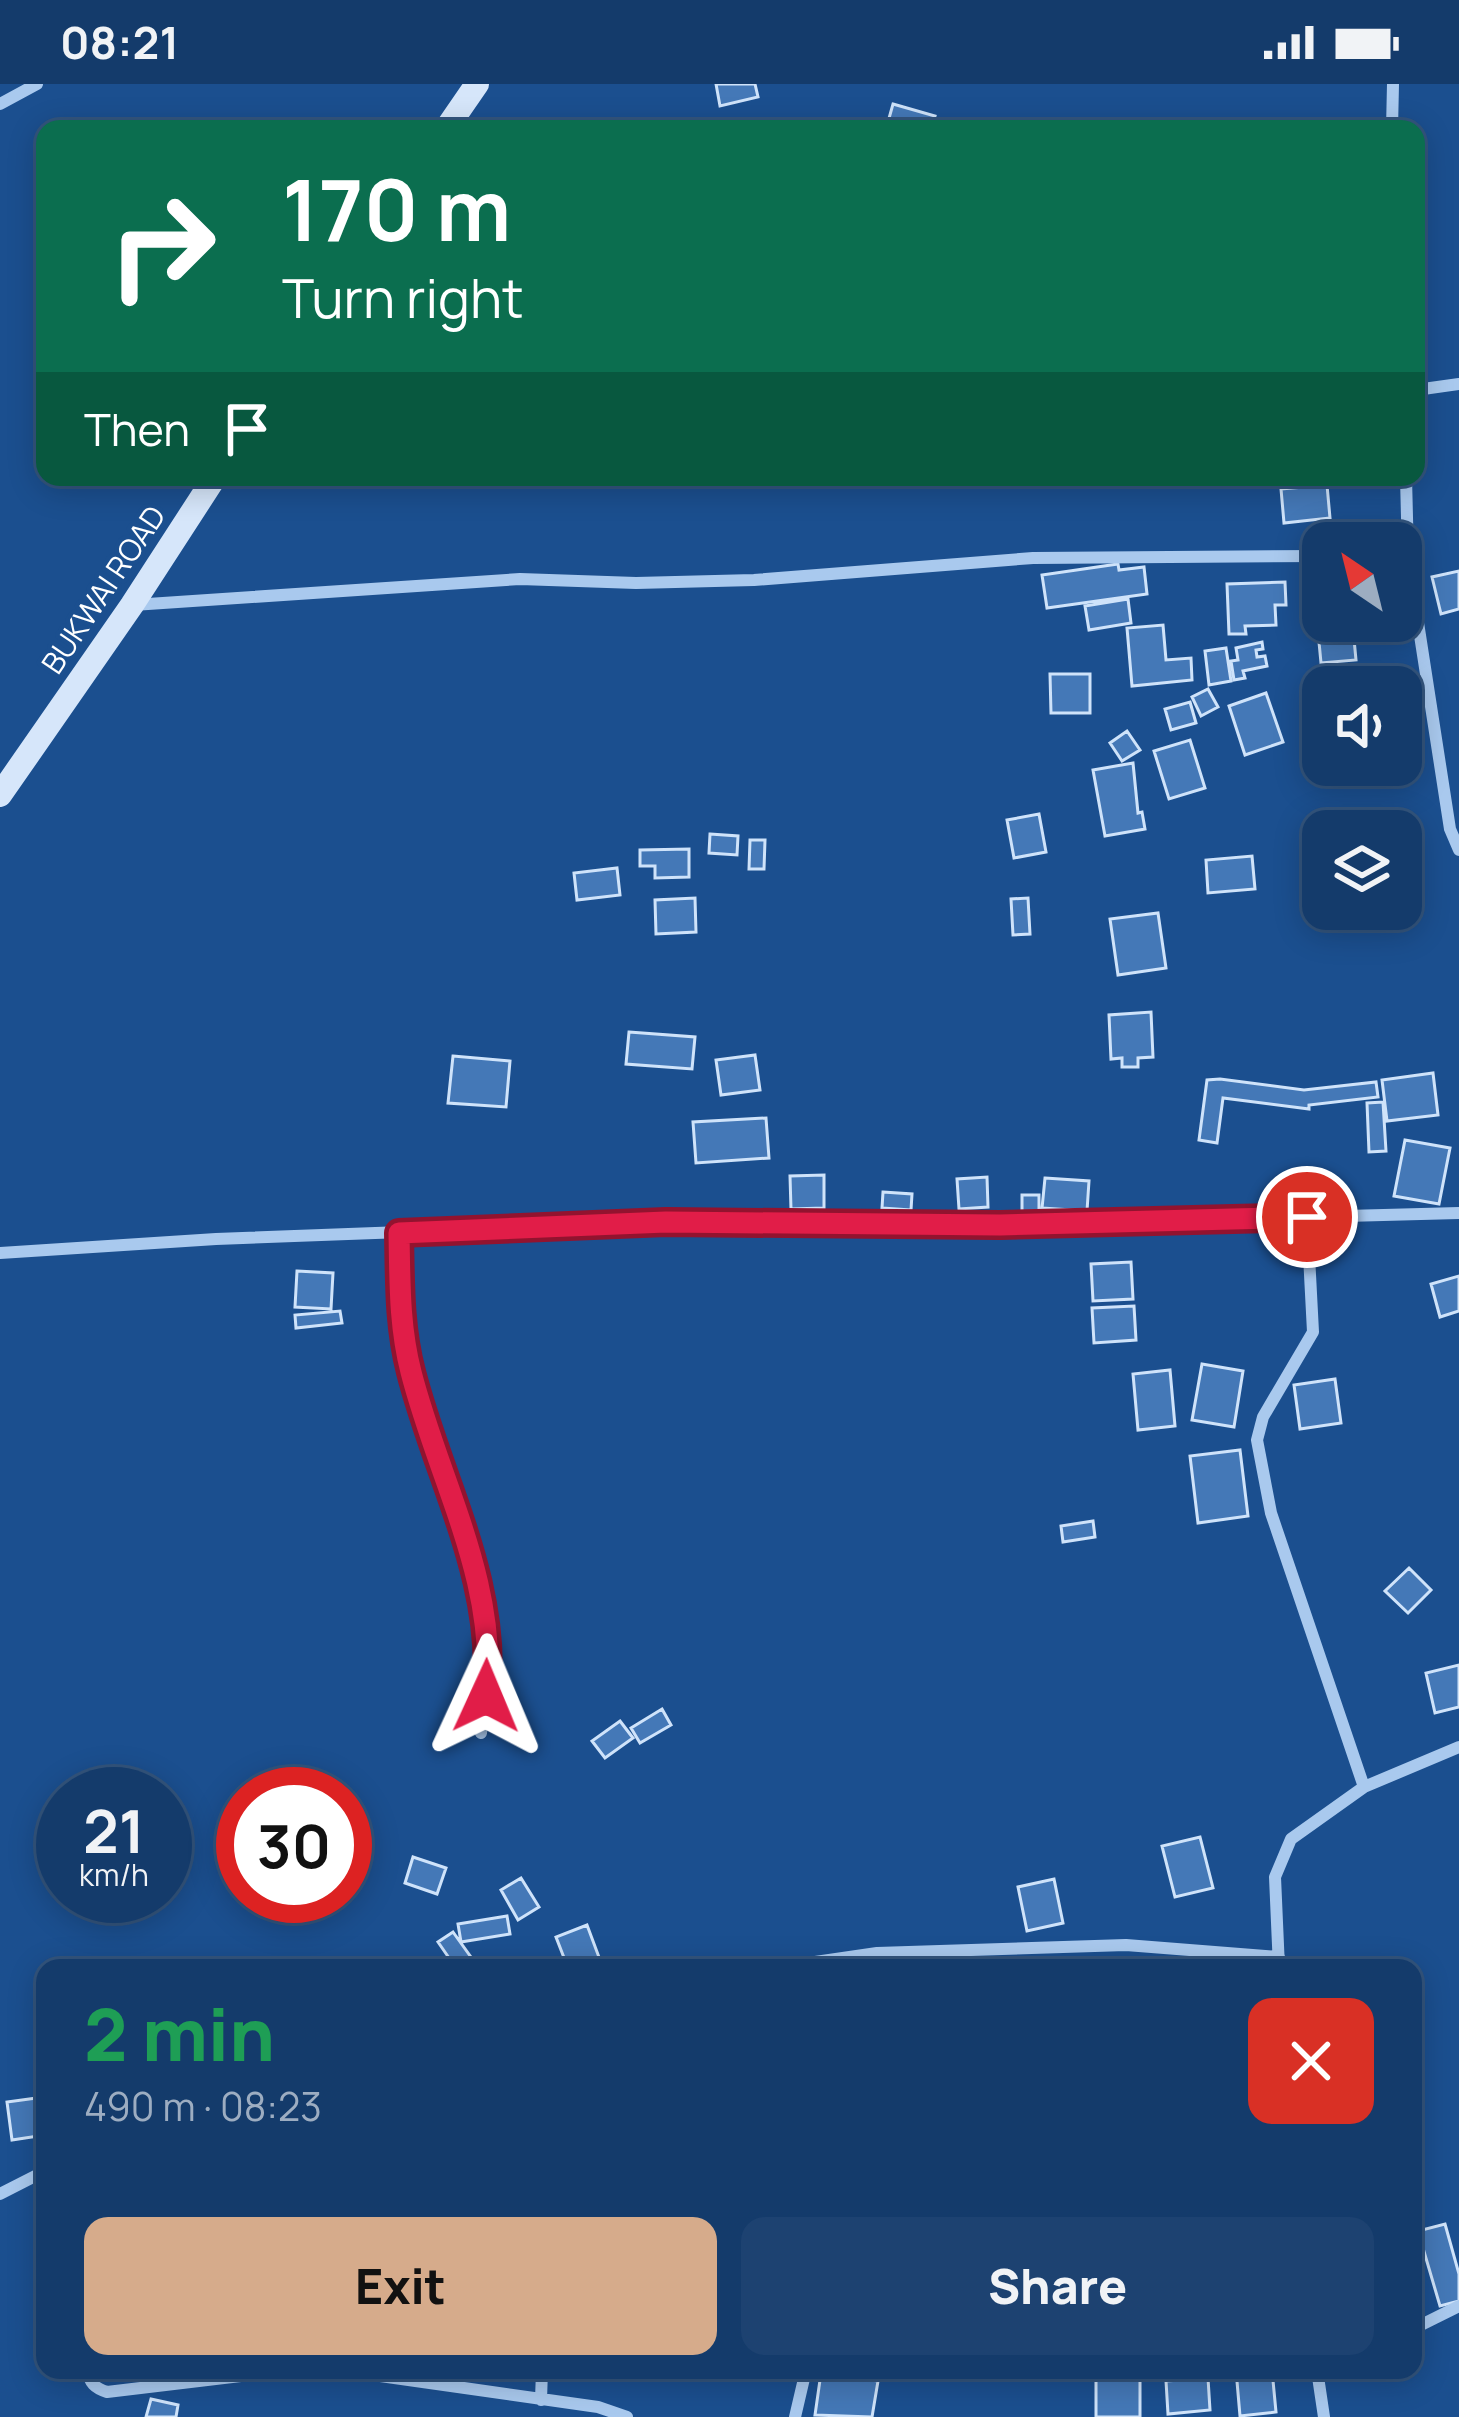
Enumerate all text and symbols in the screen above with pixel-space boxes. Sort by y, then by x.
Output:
text: 08:21 [60,11,179,73]
text: 170 m [282,151,511,266]
icon: right [84,168,240,324]
text: Turn right [282,260,524,334]
icon: arrive [214,396,280,462]
text: Then [84,398,190,460]
street label: BUKWAI ROAD [31,497,174,681]
north arrow [1302,522,1422,642]
map controls [1302,522,1422,930]
button: sound [1302,666,1422,786]
button: layers [1302,810,1422,930]
pin [1256,1166,1358,1268]
icon: arrive [1274,1184,1340,1250]
position arrow [423,1633,549,1759]
speed limit sign: 30 [216,1767,372,1923]
text: 21 [83,1789,145,1871]
text: km/h [79,1854,149,1895]
text: 2 min [84,1984,275,2083]
button: close [1248,1998,1374,2124]
text: 490 m · 08:23 [84,2079,322,2133]
button: Exit [84,2217,717,2355]
button: Share [741,2217,1374,2355]

